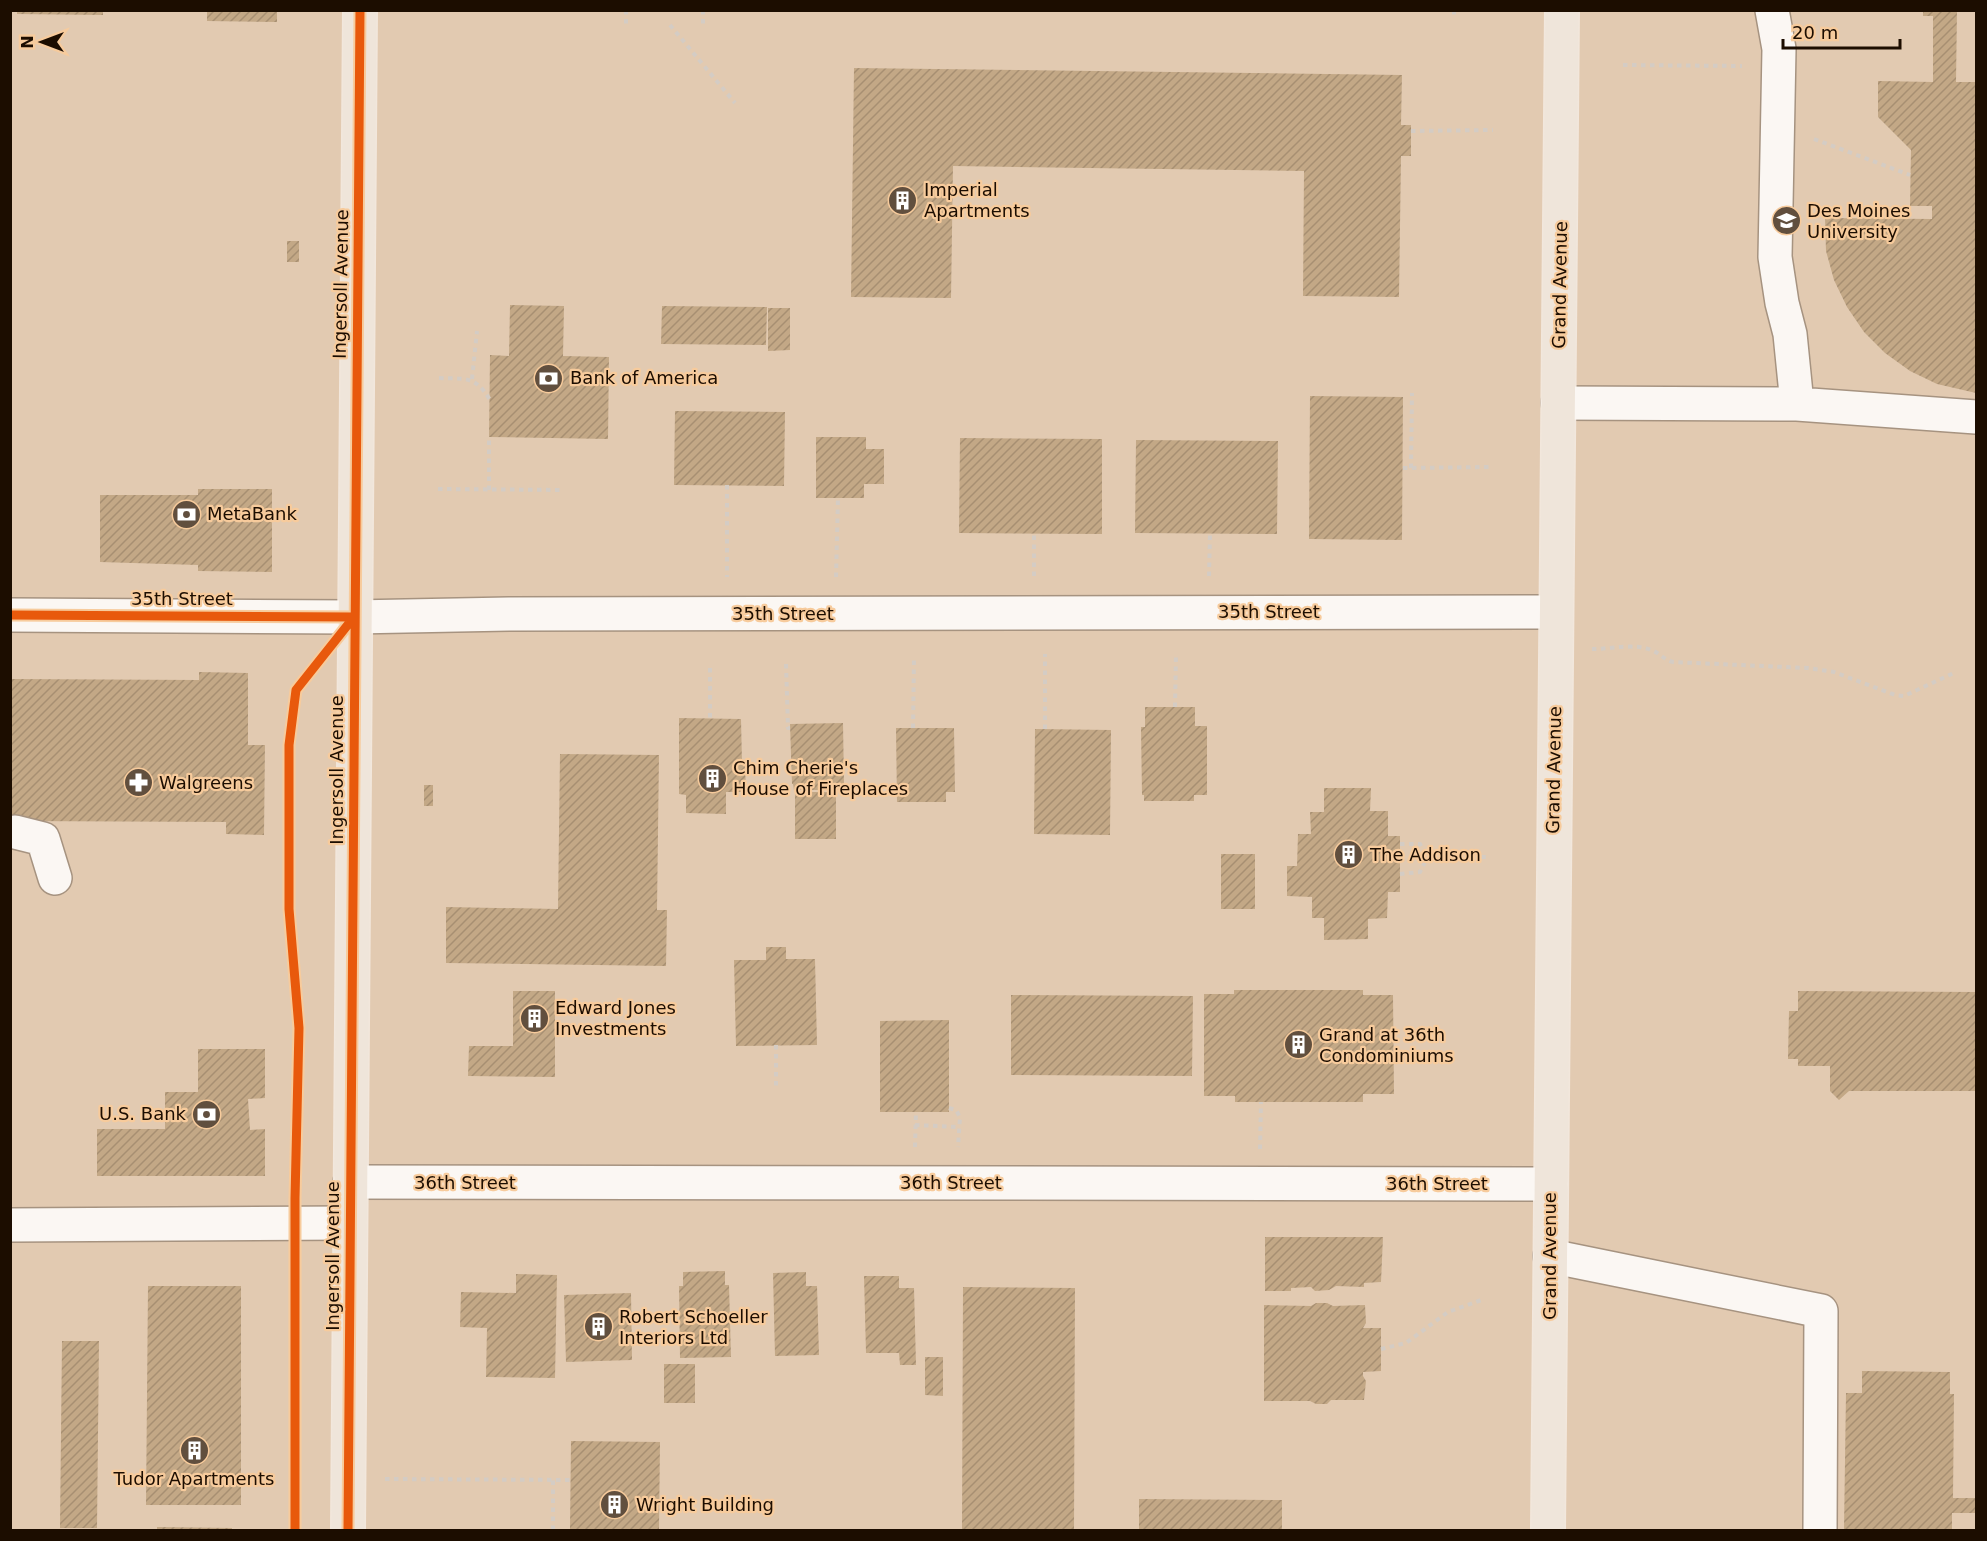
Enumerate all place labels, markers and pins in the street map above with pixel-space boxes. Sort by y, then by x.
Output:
place label: Imperial Apartments [924,179,1030,221]
building icon: Imperial Apartments [887,184,919,216]
place label: Des Moines University [1807,200,1910,242]
school or university icon: Des Moines University [1770,205,1802,237]
bank icon: Bank of America [533,362,565,394]
place label: Bank of America [570,367,718,388]
bank icon: MetaBank [170,498,202,530]
place label: MetaBank [207,503,297,524]
place label: Chim Cherie's House of Fireplaces [733,757,908,799]
building icon: Chim Cherie's House of Fireplaces [696,762,728,794]
pharmacy icon: Walgreens [122,767,154,799]
place label: Walgreens [159,772,253,793]
building icon: The Addison [1333,839,1365,871]
place label: The Addison [1369,844,1481,865]
place label: Edward Jones Investments [555,997,676,1039]
building icon: Edward Jones Investments [518,1002,550,1034]
place label: Grand at 36th Condominiums [1319,1024,1454,1066]
building icon: Grand at 36th Condominiums [1282,1029,1314,1061]
bank icon: U.S. Bank [191,1098,223,1130]
place label: U.S. Bank [99,1103,187,1124]
place label: Robert Schoeller Interiors Ltd [619,1306,768,1348]
building icon: Robert Schoeller Interiors Ltd [582,1311,614,1343]
building icon: Tudor Apartments [178,1434,210,1466]
place label: Tudor Apartments [113,1468,274,1489]
building icon: Wright Building [599,1489,631,1521]
place label: Wright Building [636,1494,774,1515]

